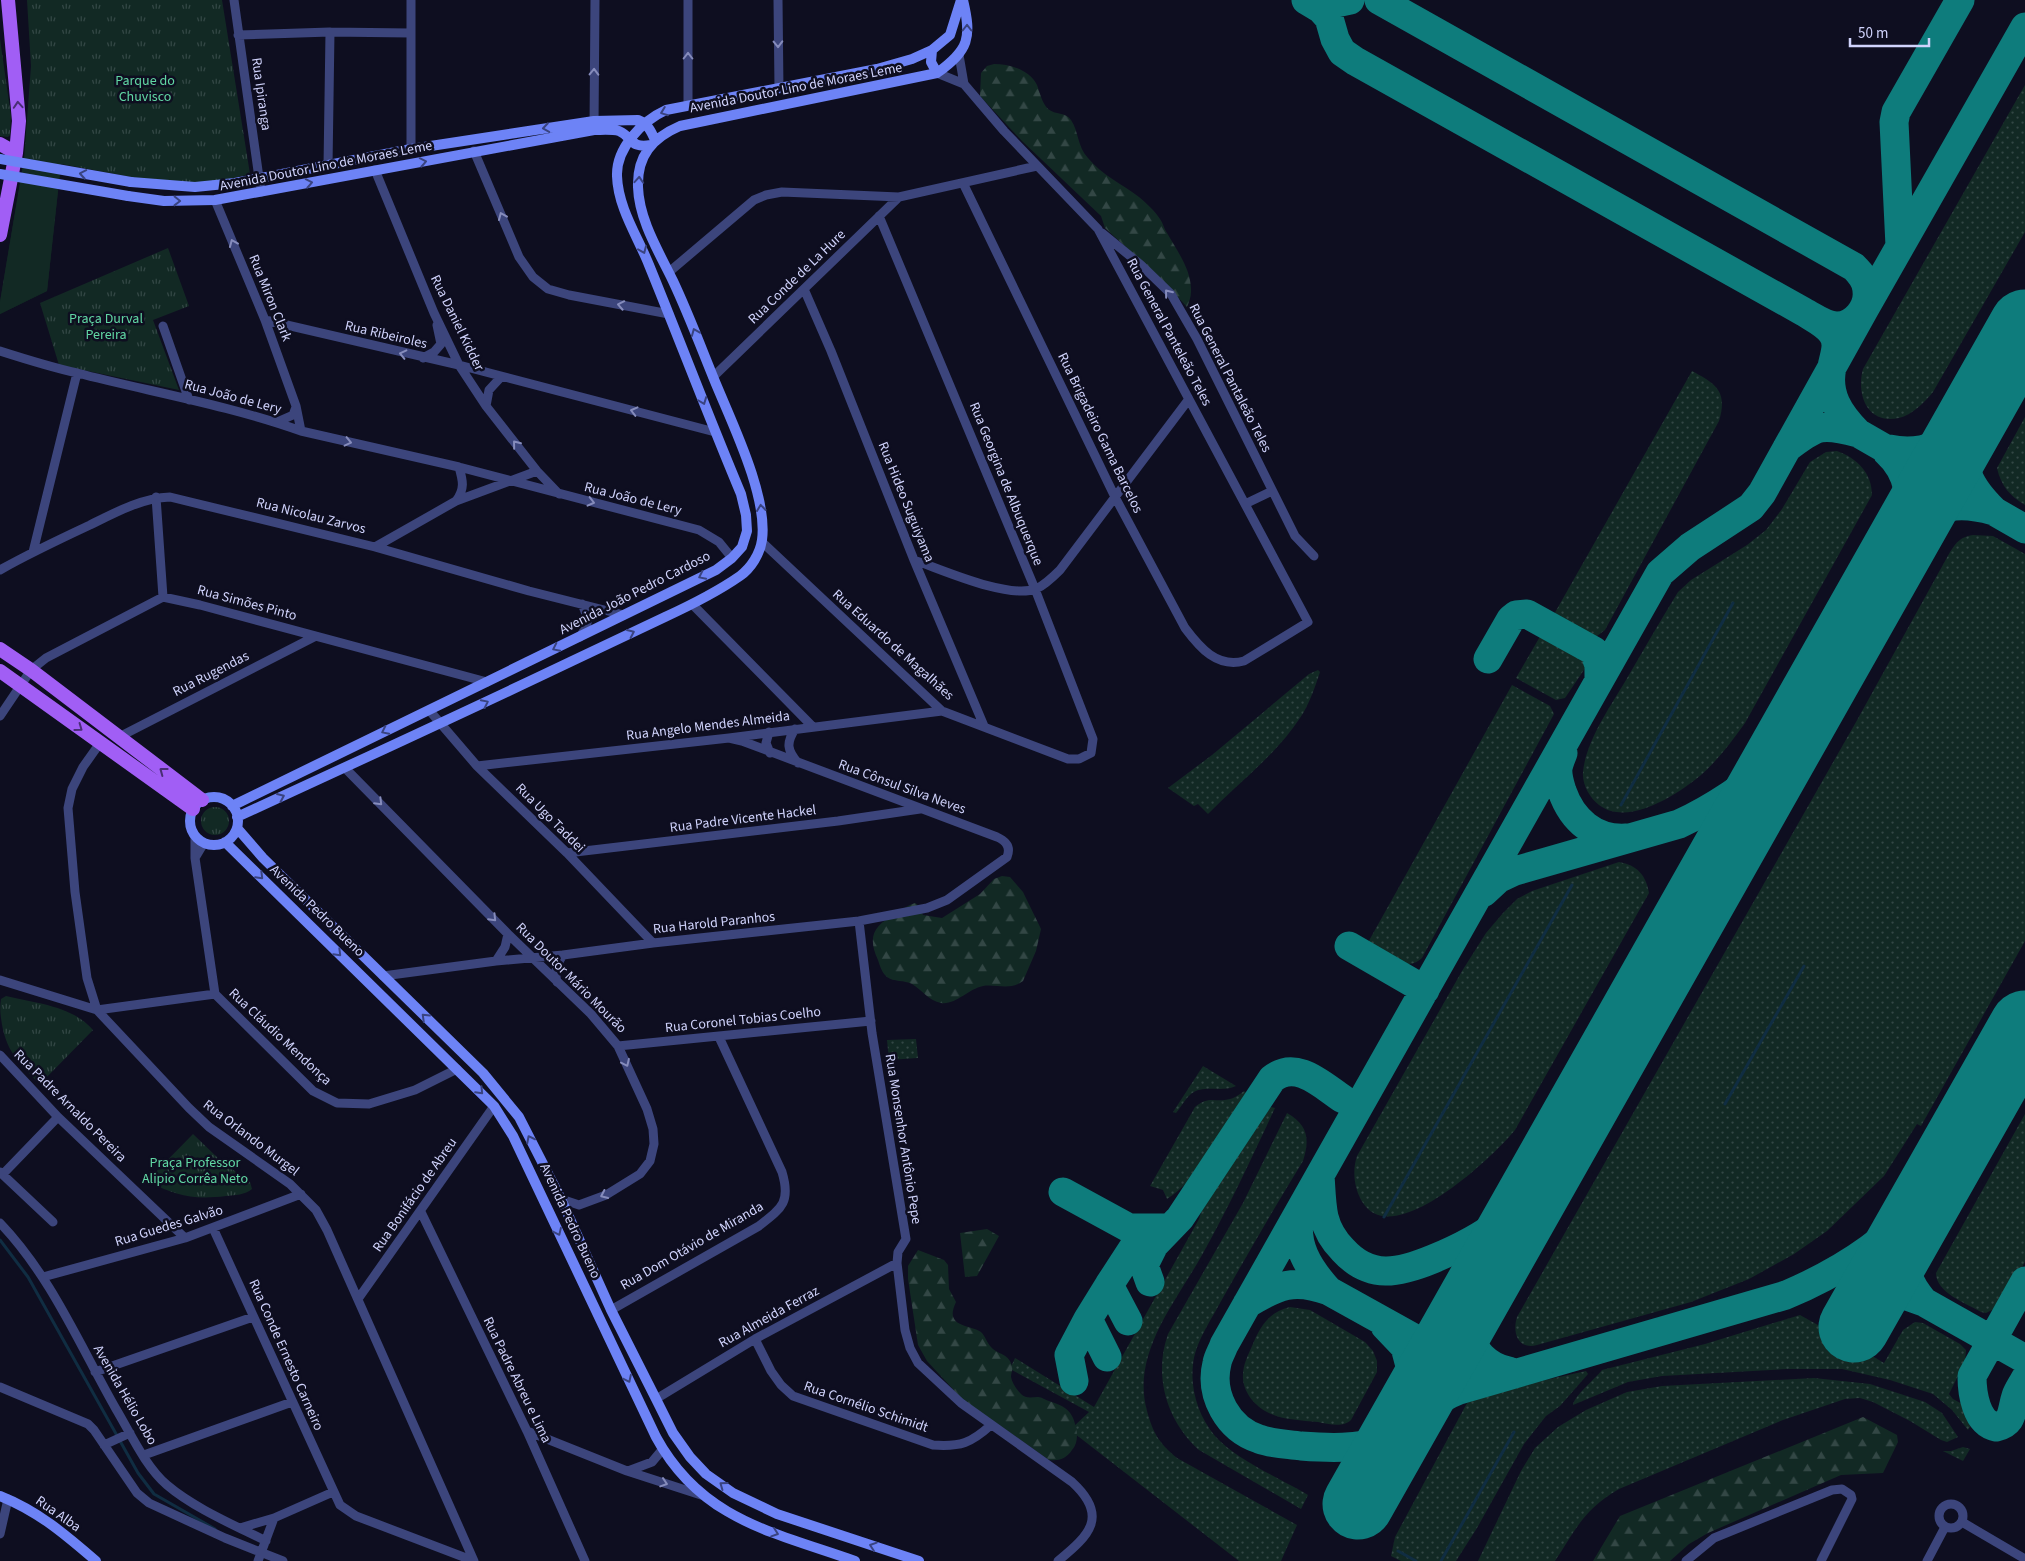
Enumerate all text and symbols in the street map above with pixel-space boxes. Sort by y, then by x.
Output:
scale bar [1850,15,1929,47]
text: 50 m [1858,23,1888,44]
one-way arrow [962,24,972,32]
one-way arrow [773,41,784,49]
one-way arrow [683,52,693,60]
street label: Rua Ipiranga [246,56,276,132]
street label: Avenida Doutor Lino de Moraes Leme [688,58,904,118]
one-way arrow [589,68,600,76]
park label: Parque do Chuvisco [115,71,175,107]
one-way arrow [12,101,23,109]
one-way arrow [660,106,669,116]
one-way arrow [541,123,550,133]
street label: Avenida Doutor Lino de Moraes Leme [218,136,434,196]
one-way arrow [418,157,427,167]
one-way arrow [78,169,87,179]
one-way arrow [633,176,644,184]
one-way arrow [304,178,313,189]
one-way arrow [173,196,181,206]
one-way arrow [497,212,508,221]
street label: Rua Conde de La Hure [744,225,850,329]
one-way arrow [228,239,239,248]
one-way arrow [637,245,647,254]
street label: Rua Miron Clark [243,251,297,345]
street label: Rua General Panteleão Teles [1121,255,1217,410]
street label: Rua Daniel Kidder [425,272,489,374]
one-way arrow [1165,289,1174,298]
one-way arrow [617,300,625,311]
street label: Rua General Pantaleão Teles [1184,300,1276,456]
park label: Praça Durval Pereira [69,309,143,345]
street label: Rua Ribeiroles [343,316,429,354]
one-way arrow [690,328,701,337]
one-way arrow [400,349,408,359]
street label: Rua Brigadeiro Gama Barcelos [1052,349,1148,517]
street label: Rua João de Lery [182,374,284,420]
one-way arrow [697,396,707,405]
street label: Rua Georgina de Albuquerque [964,399,1048,569]
one-way arrow [631,407,639,417]
one-way arrow [344,436,353,447]
street label: Rua Hideo Suguiyama [873,439,939,565]
one-way arrow [513,441,522,450]
street label: Rua João de Lery [582,477,684,521]
street label: Rua Nicolau Zarvos [254,493,368,539]
one-way arrow [586,497,594,507]
one-way arrow [756,504,767,512]
street label: Avenida João Pedro Cardoso [556,546,714,640]
one-way arrow [698,570,707,580]
street label: Rua Simões Pinto [195,580,299,626]
street label: Rua Eduardo de Magalhães [828,585,958,705]
one-way arrow [626,629,635,639]
one-way arrow [552,642,561,652]
street label: Rua Rugendas [169,646,253,702]
one-way arrow [480,699,489,709]
street label: Rua Angelo Mendes Almeida [625,706,791,746]
one-way arrow [73,722,83,731]
one-way arrow [381,725,390,735]
street label: Rua Cônsul Silva Neves [835,755,969,819]
one-way arrow [160,768,169,776]
street label: Rua Ugo Taddei [511,779,589,857]
one-way arrow [276,792,285,803]
one-way arrow [373,797,382,806]
street label: Rua Padre Vicente Hackel [669,800,818,838]
street label: Avenida Pedro Bueno [265,860,369,962]
one-way arrow [254,871,263,880]
street label: Rua Harold Paranhos [652,907,776,939]
one-way arrow [487,913,496,922]
street label: Rua Doutor Mário Mourão [511,918,631,1038]
one-way arrow [332,947,341,956]
street label: Rua Cláudio Mendonça [224,984,336,1090]
street label: Rua Coronel Tobias Coelho [664,1002,822,1038]
one-way arrow [422,1014,431,1023]
street label: Rua Padre Arnaldo Pereira [9,1045,131,1167]
street label: Rua Monsenhor Antônio Pepe [880,1052,926,1226]
one-way arrow [620,1057,630,1066]
one-way arrow [474,1085,483,1094]
street label: Rua Orlando Murgel [199,1095,304,1181]
street label: Rua Bonifácio de Abreu [368,1134,462,1256]
one-way arrow [526,1136,536,1145]
park label: Praça Professor Alipio Corrêa Neto [142,1153,248,1189]
street label: Avenida Pedro Bueno [535,1160,605,1282]
one-way arrow [600,1189,609,1200]
street label: Rua Dom Otávio de Miranda [617,1197,767,1295]
street label: Rua Guedes Galvão [112,1200,226,1252]
one-way arrow [552,1227,563,1236]
street label: Rua Conde Ernesto Carneiro [244,1276,328,1434]
street label: Rua Almeida Ferraz [715,1281,823,1353]
street label: Rua Padre Abreu e Lima [478,1314,556,1446]
street label: Avenida Hélio Lobo [88,1341,162,1449]
one-way arrow [622,1374,632,1383]
street label: Rua Cornélio Schimidt [801,1376,931,1438]
one-way arrow [659,1477,668,1487]
one-way arrow [720,1483,729,1491]
street label: Rua Alba [31,1491,85,1537]
one-way arrow [770,1527,779,1537]
one-way arrow [869,1542,878,1552]

